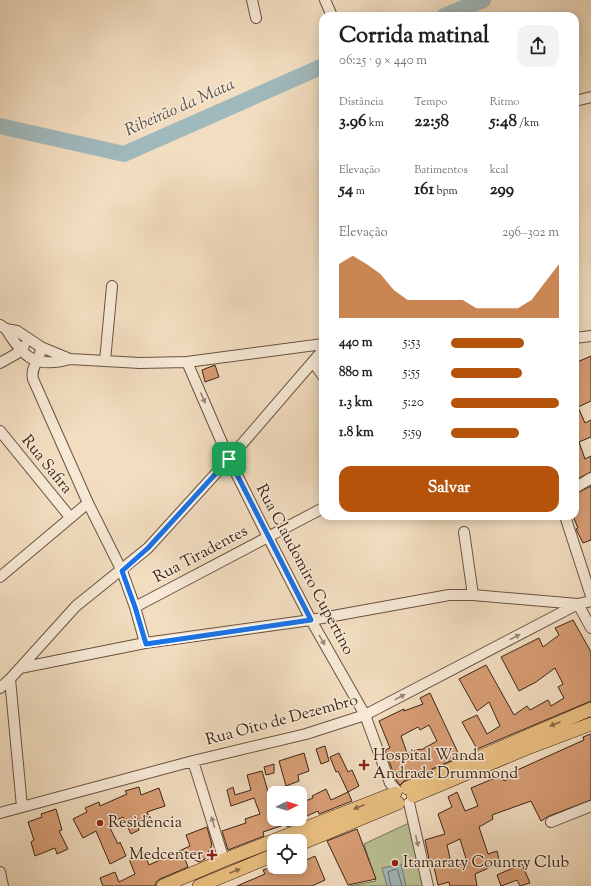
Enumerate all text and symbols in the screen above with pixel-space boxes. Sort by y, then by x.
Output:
text: Corrida matinal [339,21,489,53]
button: share [517,25,559,67]
text: 06:25 · 9 × 440 m [339,52,427,70]
water label: Ribeirão da Mata [121,73,239,143]
text: Distância [339,94,384,110]
text: Tempo [414,94,447,110]
text: Ritmo [490,94,519,110]
text: 3.96 [339,110,367,134]
text: 22:58 [414,110,449,134]
text: 5:48 [490,110,517,134]
text: km [367,115,384,131]
text: /km [517,115,539,131]
text: Elevação [339,162,380,178]
text: Batimentos [414,162,468,178]
text: kcal [490,162,509,178]
text: 54 [339,178,353,202]
text: 161 [414,178,434,202]
text: 299 [490,178,514,202]
text: m [353,183,365,199]
text: bpm [434,183,458,199]
text: Elevação [339,224,388,242]
text: 296–302 m [502,224,559,242]
text: 440 m [339,334,372,352]
text: 5:53 [403,334,421,352]
text: 880 m [339,364,372,382]
text: 5:55 [403,364,420,382]
one-way arrow [200,392,206,404]
text: 1.3 km [339,394,373,412]
text: 5:20 [403,394,424,412]
text: 1.8 km [339,424,374,442]
text: 5:59 [403,424,422,442]
street label: Rua Safira [15,431,77,500]
pin [212,442,246,476]
icon: arrive [218,448,240,470]
button: Salvar [339,466,559,512]
street label: Rua Claudomiro Cupertino [249,480,359,660]
street label: Rua Tiradentes [150,520,252,590]
one-way arrow [318,634,325,646]
one-way arrow [509,634,521,640]
street label: Rua Oito de Dezembro [203,690,361,752]
one-way arrow [394,694,405,700]
one-way arrow [550,721,561,727]
place label: Hospital Wanda Andrade Drummond [373,745,518,786]
marker: Hospital Wanda Andrade Drummond [358,759,370,771]
north arrow [267,786,307,826]
map controls [267,786,307,874]
one-way arrow [353,805,365,811]
place label: Residência [108,812,183,835]
one-way arrow [210,816,216,828]
marker: Residência [95,818,105,828]
button: locate [267,834,307,874]
one-way arrow [415,835,421,848]
place label: Medcenter [129,844,203,867]
marker: Medcenter [206,849,218,861]
place label: Itamaraty Country Club [403,852,569,875]
marker: Itamaraty Country Club [390,858,400,868]
one-way arrow [230,868,241,874]

